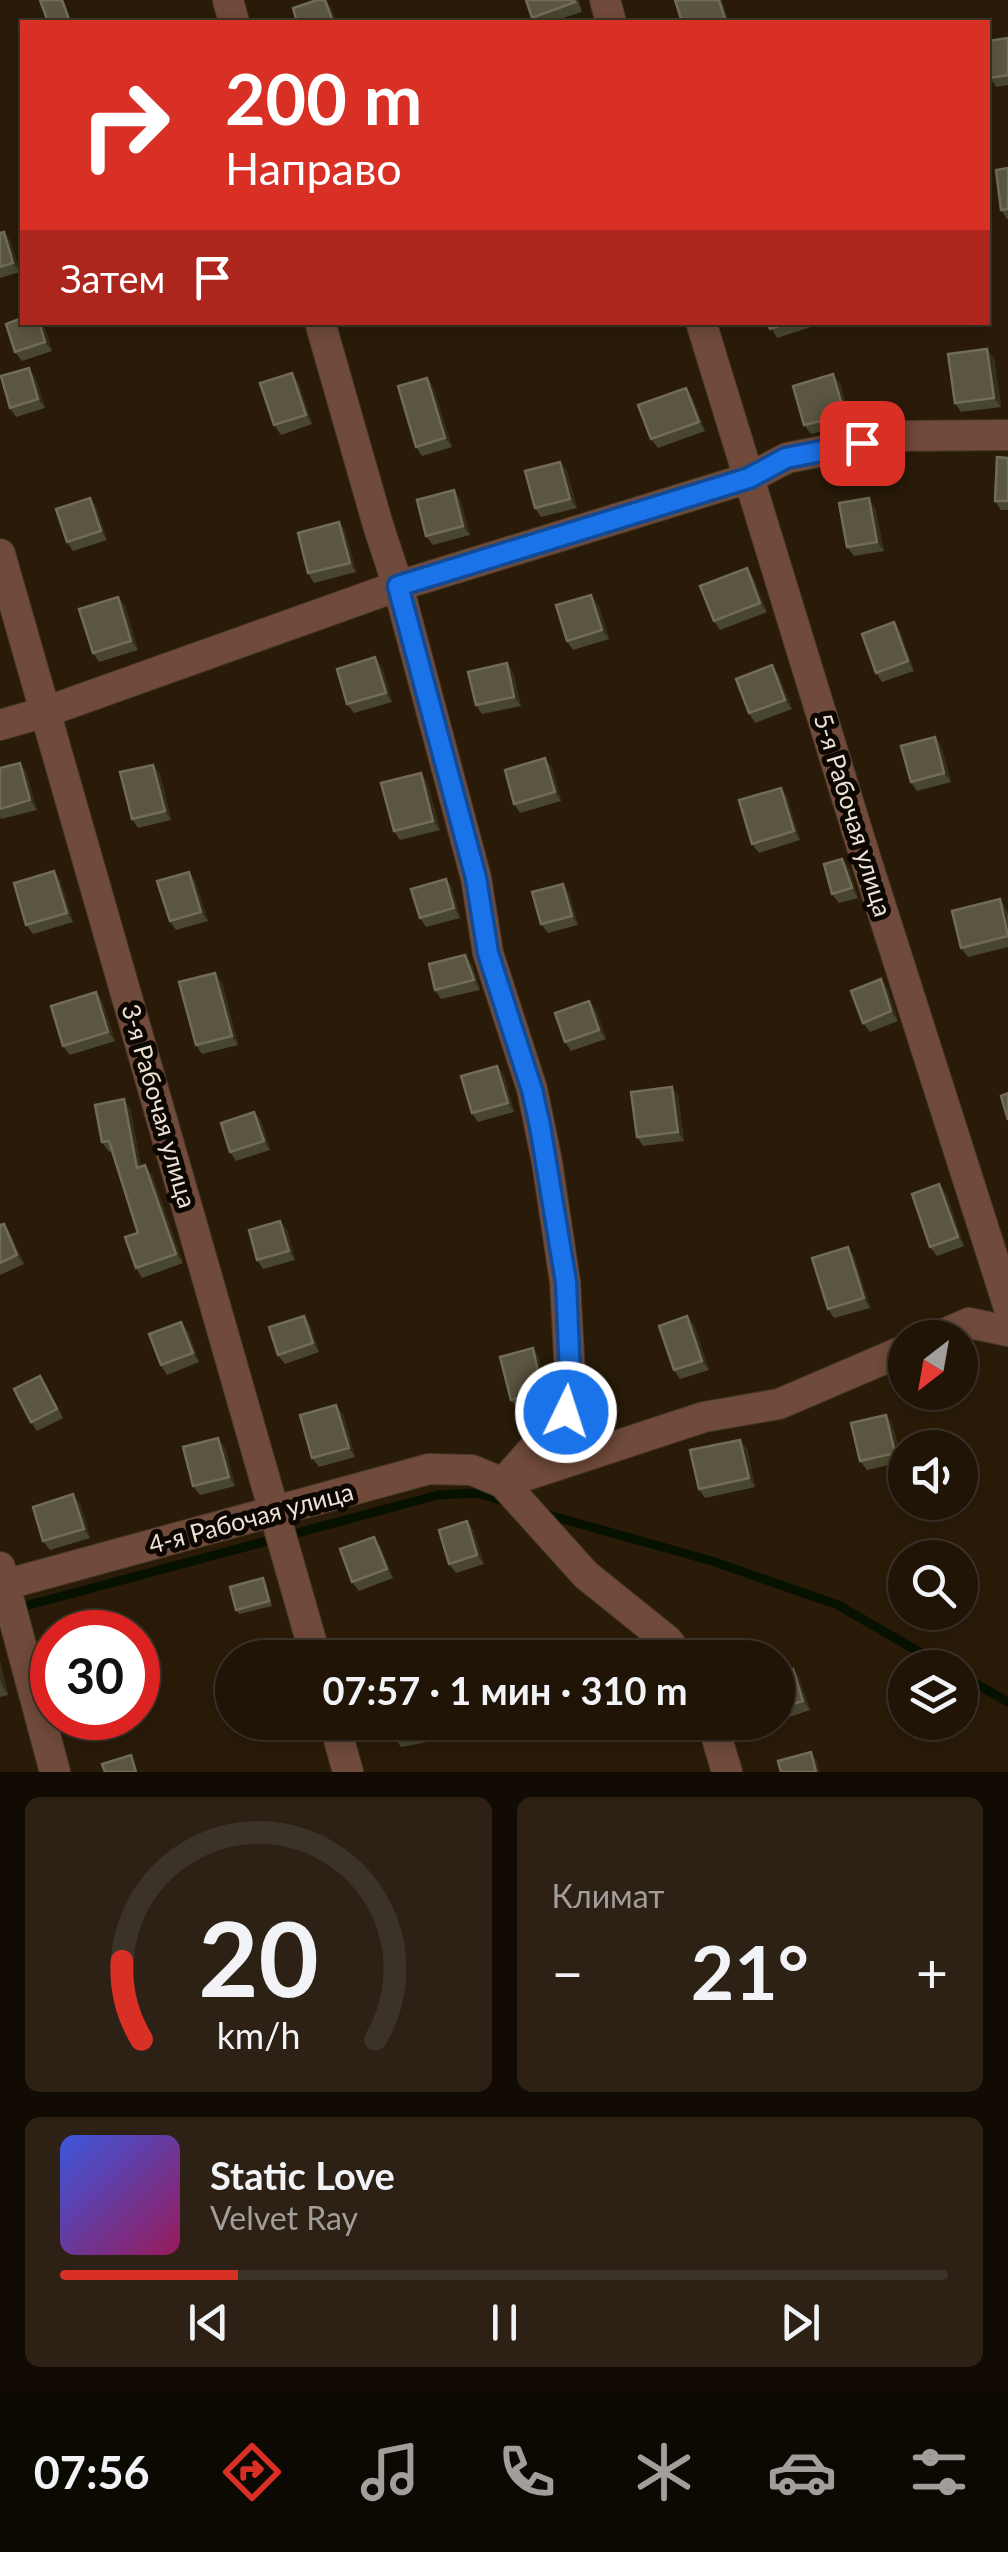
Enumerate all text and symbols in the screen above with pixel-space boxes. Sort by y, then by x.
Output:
text: 200 m [225,56,422,140]
icon: right [60,60,190,190]
text: Направо [225,141,402,195]
icon: arrive [185,250,240,305]
text: Затем [60,255,165,301]
pin [820,401,905,486]
icon: arrive [835,416,890,471]
street label: 5-я Рабочая улица [809,710,899,920]
street label: 3-я Рабочая улица [117,1000,203,1211]
north arrow [888,1320,978,1410]
map controls [888,1320,978,1740]
position arrow [514,1360,618,1464]
button: sound [888,1430,978,1520]
street label: 4-я Рабочая улица [145,1475,356,1559]
button: search [888,1540,978,1630]
speed limit sign: 30 [30,1610,160,1740]
button: layers [888,1650,978,1740]
text: 07:57 · 1 мин · 310 m [322,1667,688,1713]
text: Климат [552,1876,664,1915]
text: 20 [198,1894,319,2019]
text: 21° [691,1926,809,2016]
text: − [552,1939,583,2005]
text: + [916,1939,948,2005]
text: km/h [216,2014,300,2057]
text: Static Love [210,2152,395,2198]
text: Velvet Ray [210,2198,358,2237]
icon: previous [181,2295,236,2350]
icon: pause [477,2295,532,2350]
icon: next [773,2295,828,2350]
icon: directions [217,2437,287,2507]
icon: music [355,2437,425,2507]
icon: phone [492,2437,562,2507]
icon: climate [629,2437,699,2507]
icon: car [767,2437,837,2507]
icon: filters [904,2437,974,2507]
text: 07:56 [34,2445,150,2499]

